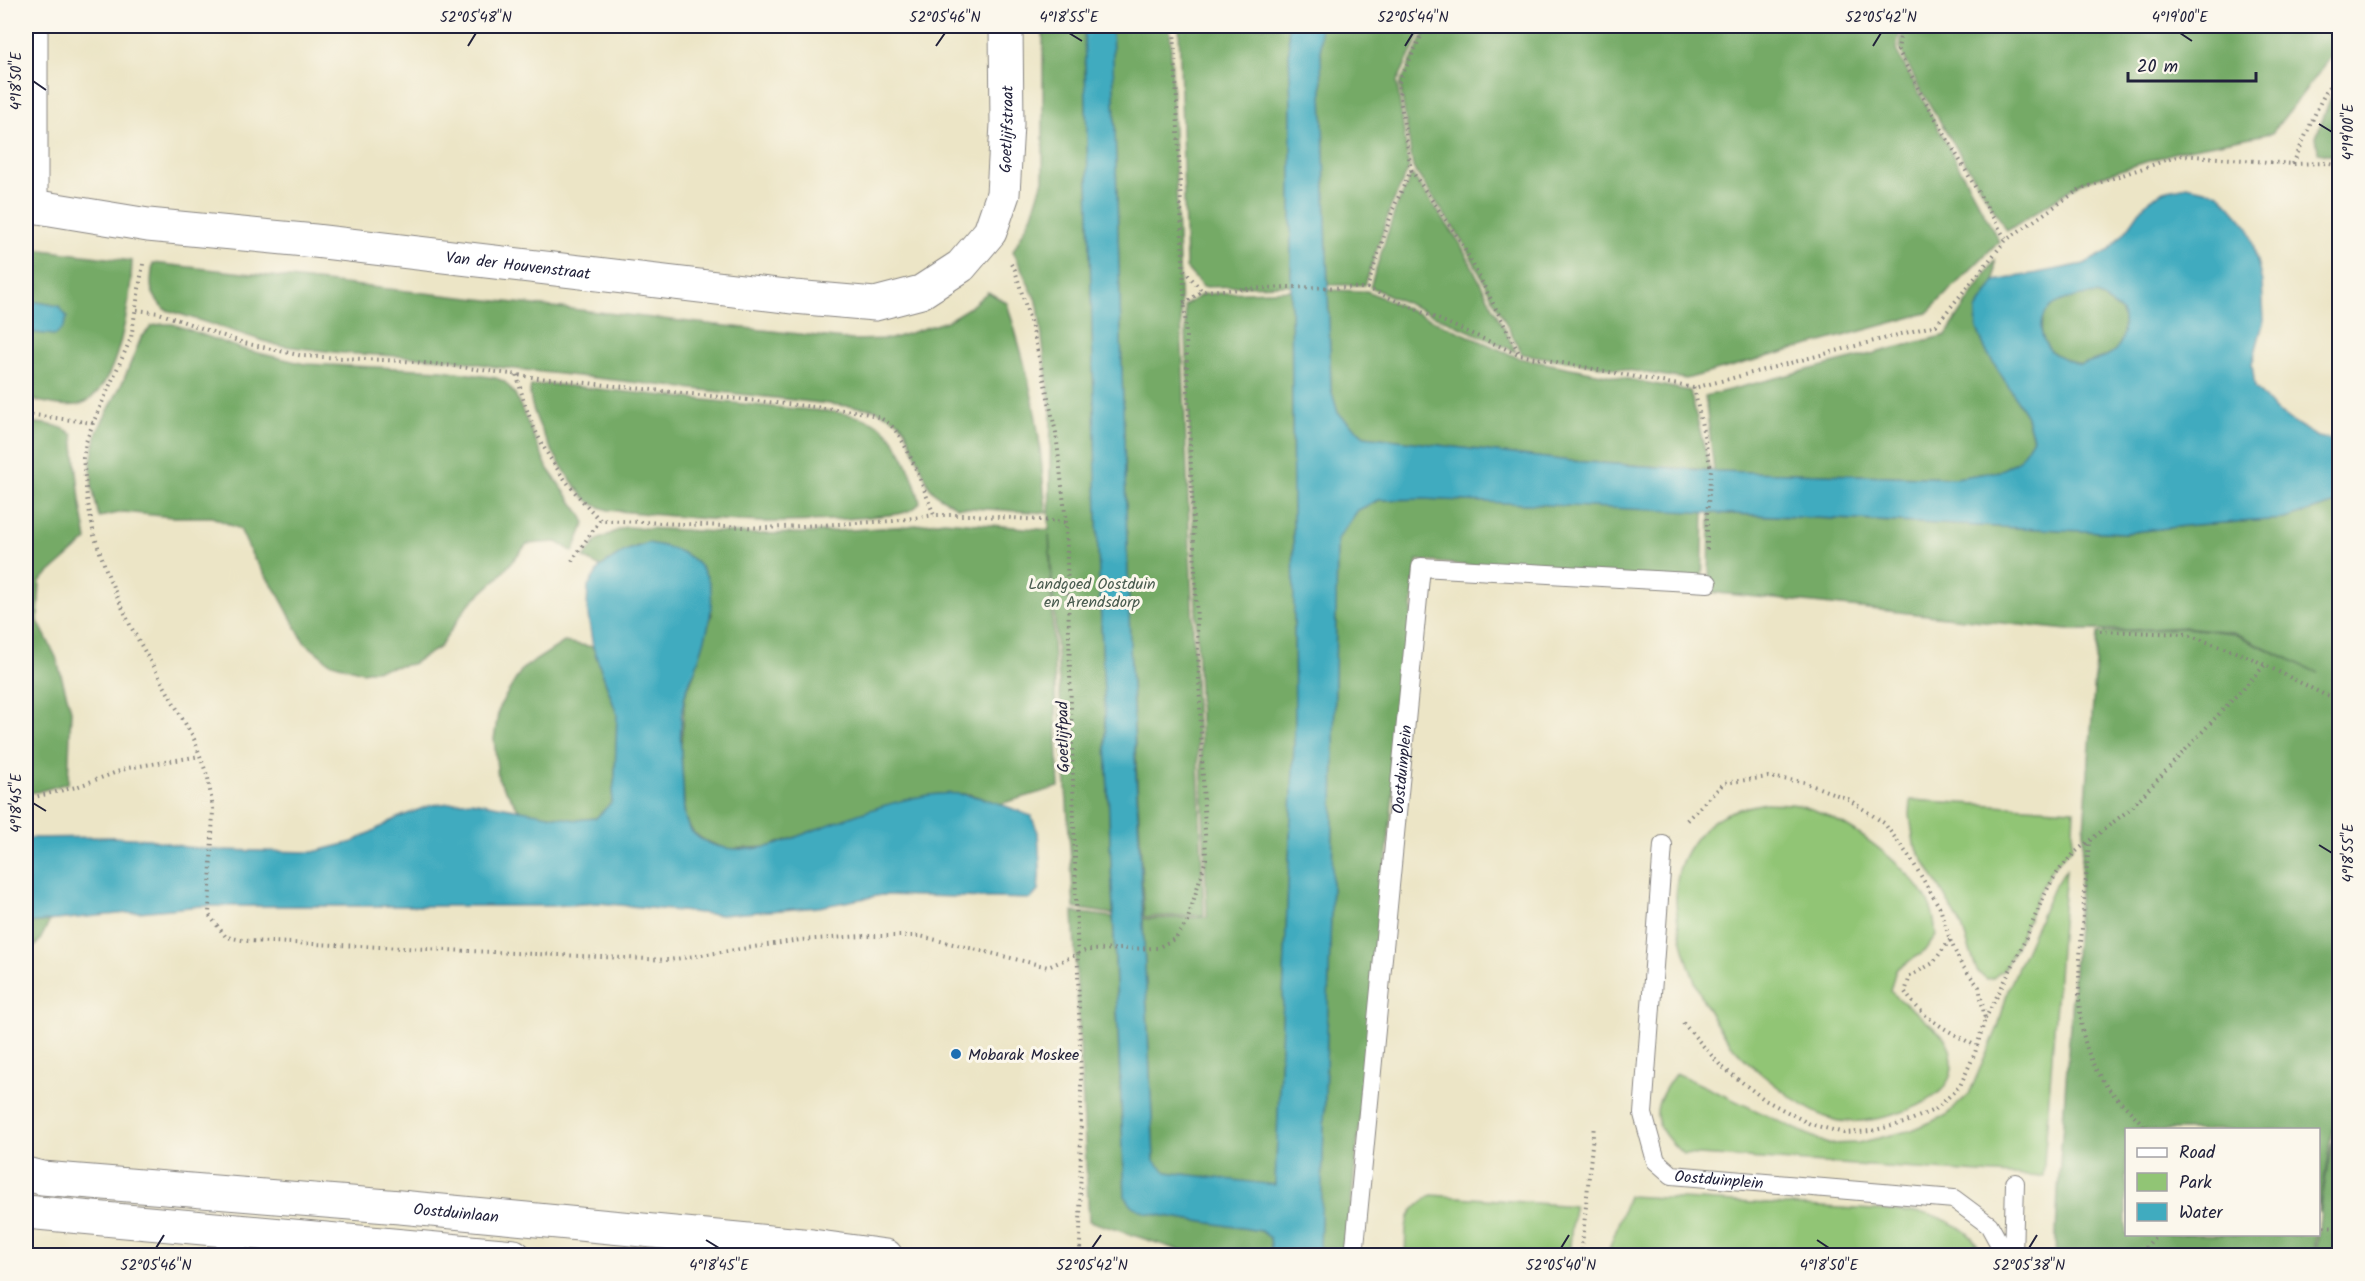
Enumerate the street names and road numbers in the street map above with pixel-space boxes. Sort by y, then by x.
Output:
street label: Goetlijfstraat [993,84,1021,174]
street label: Van der Houvenstraat [444,245,593,287]
street label: Goetlijfpad [1050,700,1077,773]
street label: Oostduinplein [1386,724,1420,815]
street label: Oostduinplein [1673,1164,1764,1197]
street label: Oostduinlaan [412,1197,500,1230]

